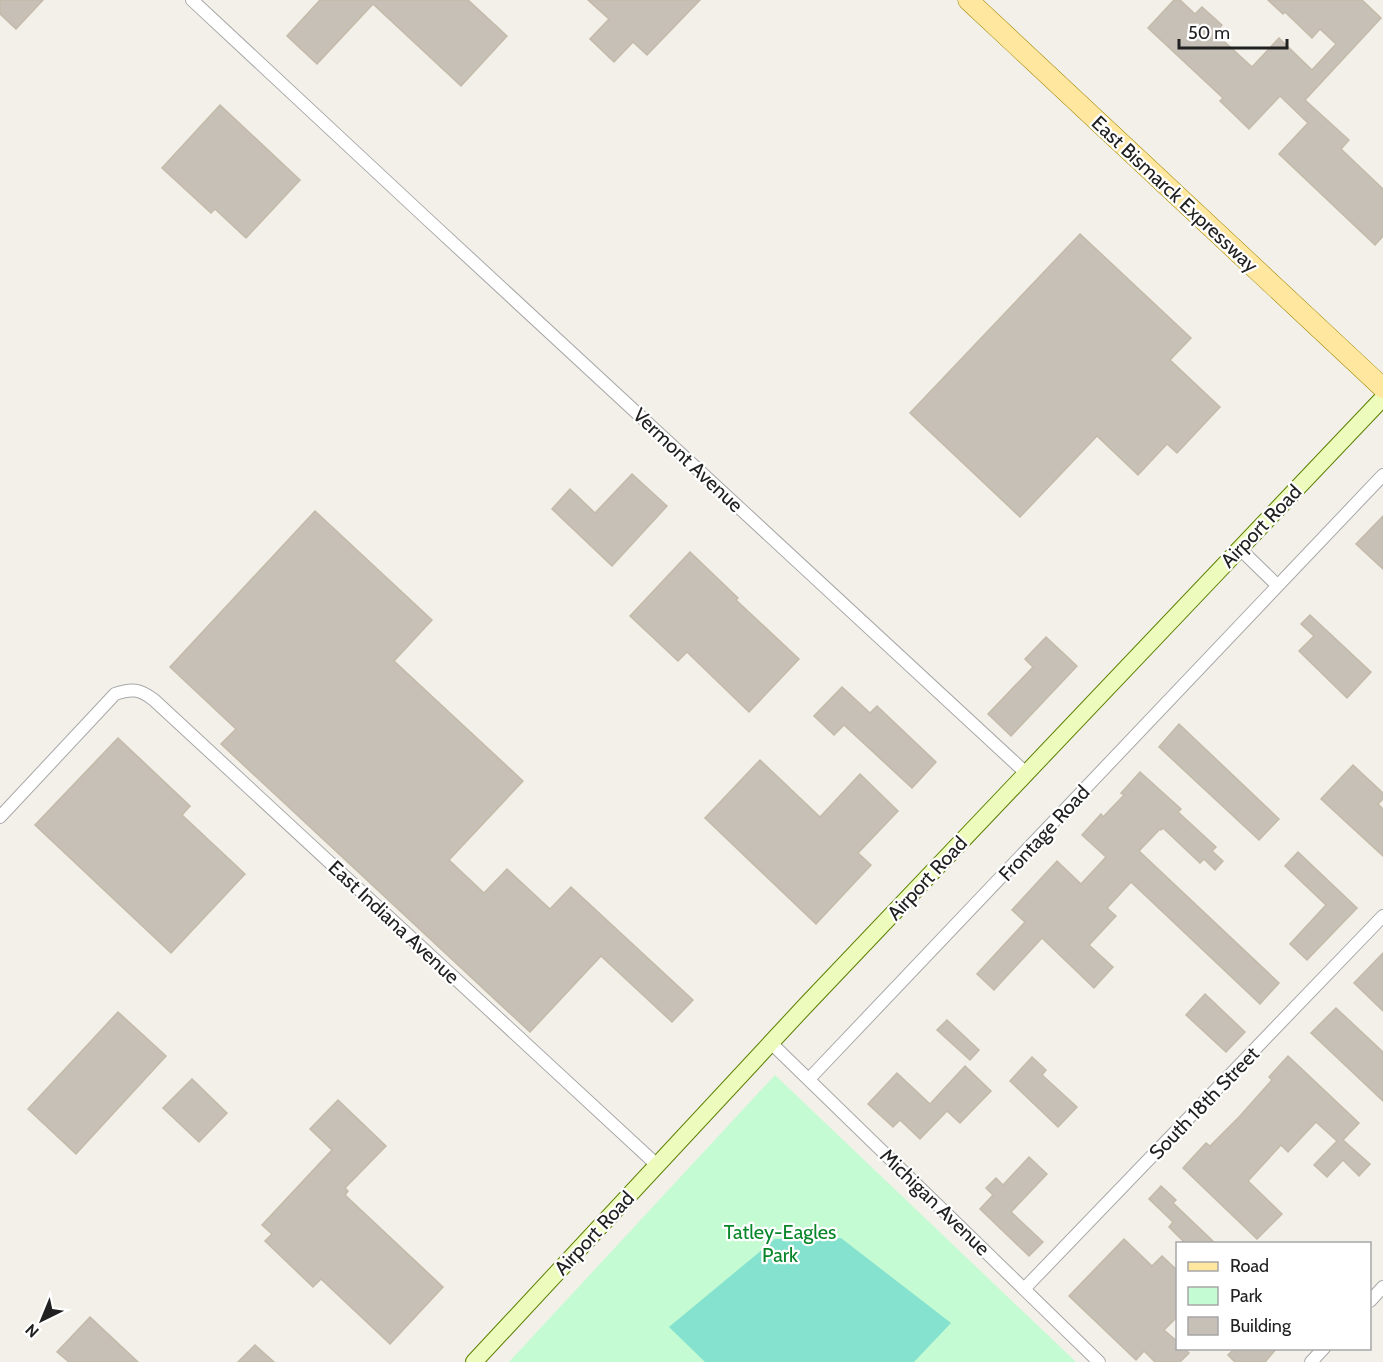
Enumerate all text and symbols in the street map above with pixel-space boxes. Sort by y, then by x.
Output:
scale bar [1179,12,1287,50]
text: 50 m [1188,22,1230,44]
street label: East Bismarck Expressway [1087,111,1263,277]
street label: Vermont Avenue [628,403,748,517]
street label: Airport Road [1216,480,1306,572]
street label: Frontage Road [994,780,1094,886]
street label: Airport Road [882,831,972,925]
street label: East Indiana Avenue [324,855,464,989]
street label: South 18th Street [1144,1041,1264,1164]
street label: Michigan Avenue [875,1144,995,1260]
street label: Airport Road [549,1186,639,1280]
park label: Tatley-Eagles Park [724,1220,836,1267]
legend [1176,1242,1371,1350]
text: Road [1230,1255,1269,1277]
text: Park [1230,1285,1263,1307]
north arrow [12,1290,72,1350]
text: Building [1230,1315,1292,1337]
text: N [21,1320,43,1341]

